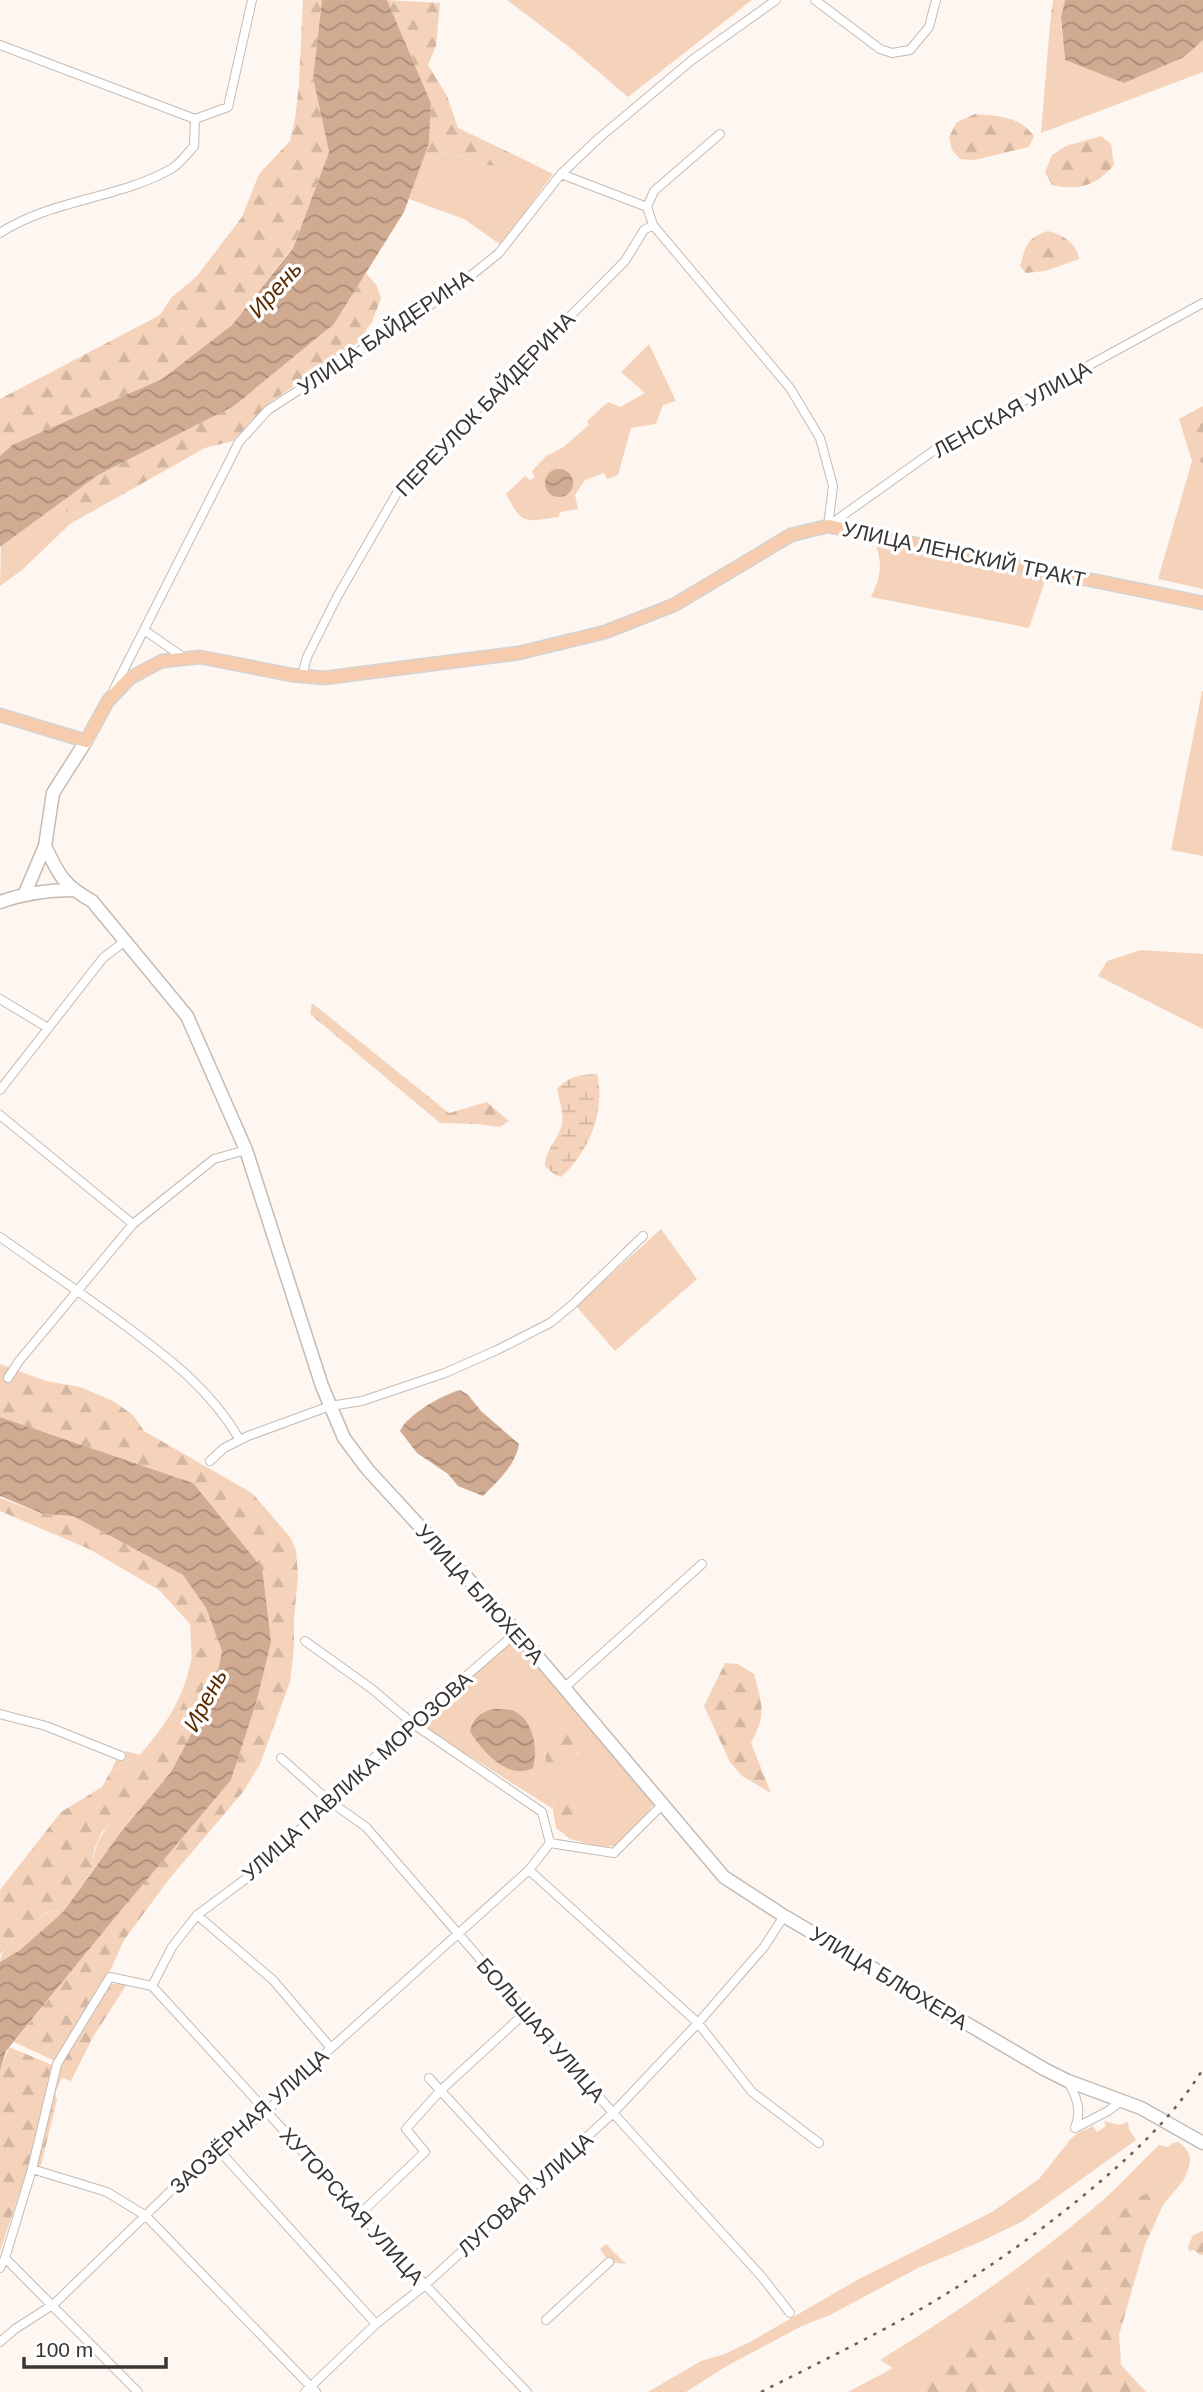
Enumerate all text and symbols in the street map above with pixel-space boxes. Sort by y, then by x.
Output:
water label: Ирень [243,255,307,323]
street label: УЛИЦА БАЙДЕРИНА [293,265,477,399]
street label: ПЕРЕУЛОК БАЙДЕРИНА [391,307,579,501]
street label: ЛЕНСКАЯ УЛИЦА [929,356,1095,462]
street label: УЛИЦА ЛЕНСКИЙ ТРАКТ [840,517,1088,591]
street label: УЛИЦА БЛЮХЕРА [411,1520,549,1668]
water label: Ирень [178,1664,232,1736]
street label: УЛИЦА ПАВЛИКА МОРОЗОВА [238,1667,476,1885]
street label: УЛИЦА БЛЮХЕРА [806,1922,972,2034]
street label: БОЛЬШАЯ УЛИЦА [472,1954,610,2106]
street label: ЗАОЗЁРНАЯ УЛИЦА [165,2044,333,2198]
street label: ХУТОРСКАЯ УЛИЦА [276,2123,428,2289]
street label: ЛУГОВАЯ УЛИЦА [453,2128,597,2260]
scale bar [24,2326,166,2370]
text: 100 m [35,2338,93,2361]

